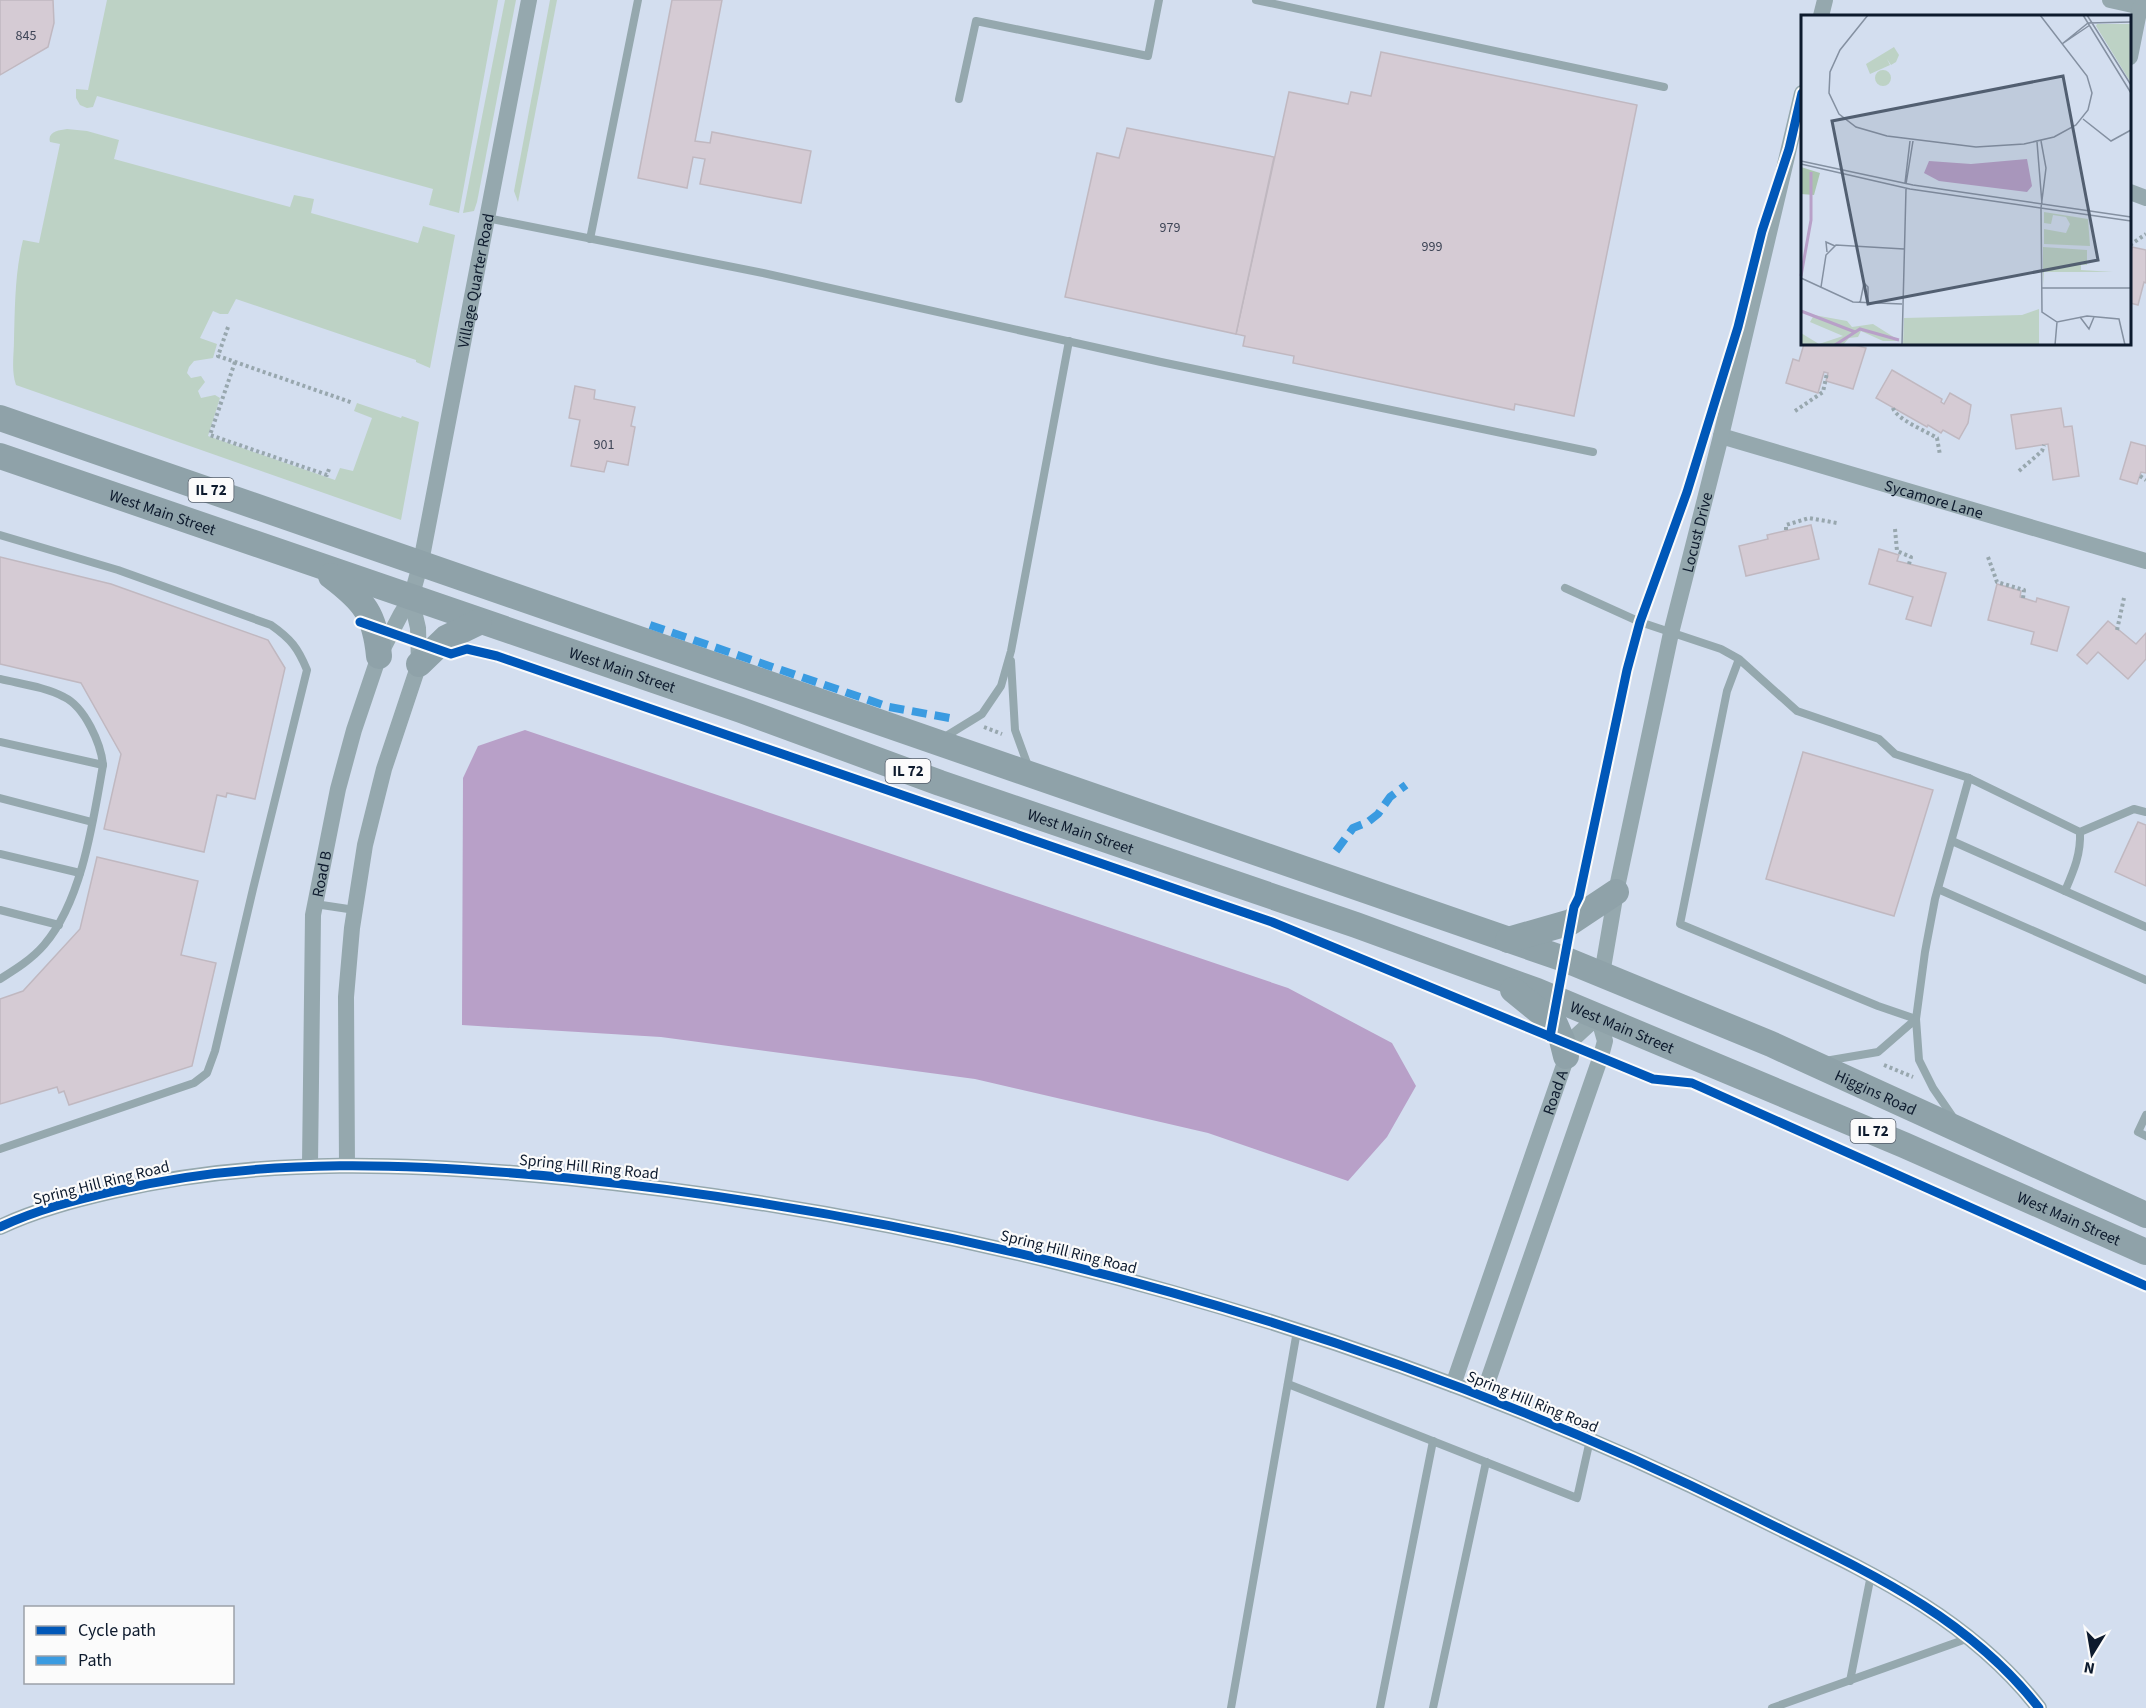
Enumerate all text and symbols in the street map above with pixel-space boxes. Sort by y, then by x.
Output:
inset map [1801,15,2131,345]
house number: 845 [16,26,36,46]
street label: Village Quarter Road [452,211,500,350]
house number: 979 [1160,218,1180,238]
house number: 999 [1422,237,1442,257]
house number: 901 [594,435,614,455]
street label: Sycamore Lane [1882,475,1986,525]
road number: IL 72 [188,478,234,502]
street label: West Main Street [106,484,219,541]
street label: Locust Drive [1677,490,1718,575]
street label: West Main Street [566,642,679,699]
road number: IL 72 [886,759,930,783]
street label: West Main Street [1024,804,1137,861]
street label: Road B [307,849,338,899]
street label: West Main Street [1566,996,1678,1060]
street label: Higgins Road [1831,1065,1920,1121]
street label: Road A [1538,1067,1574,1118]
road number: IL 72 [1850,1119,1896,1143]
street label: Spring Hill Ring Road [518,1149,660,1185]
street label: Spring Hill Ring Road [31,1155,172,1211]
street label: West Main Street [2013,1186,2125,1252]
street label: Spring Hill Ring Road [998,1224,1139,1280]
street label: Spring Hill Ring Road [1464,1365,1602,1438]
legend [24,1606,234,1684]
text: Cycle path [78,1618,156,1643]
north arrow [2062,1624,2122,1684]
text: Path [78,1648,112,1673]
text: N [2082,1656,2097,1680]

